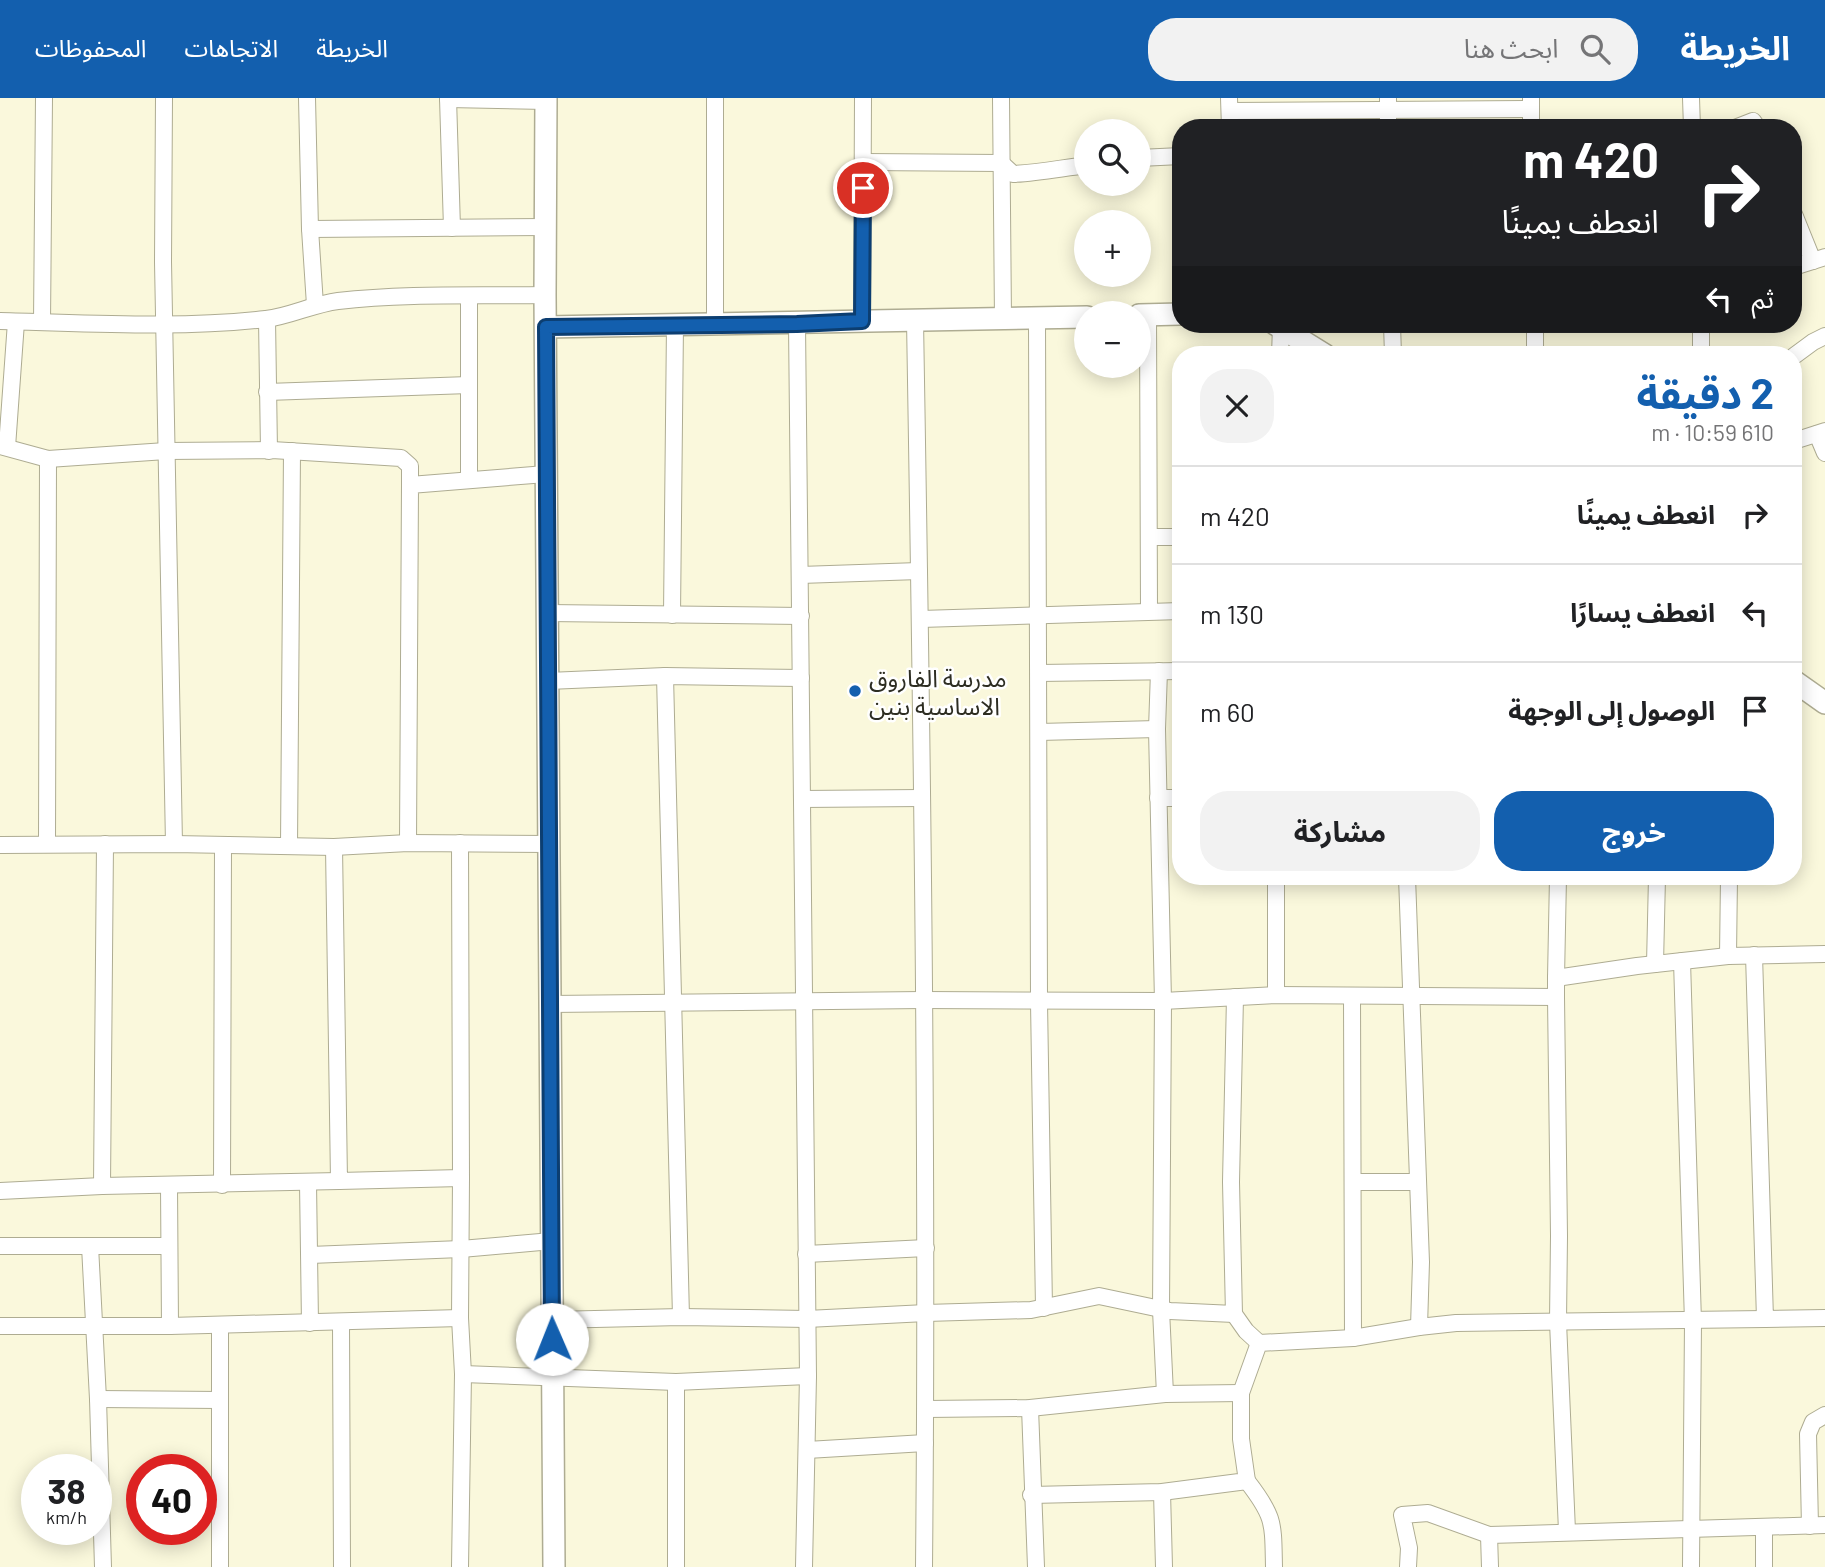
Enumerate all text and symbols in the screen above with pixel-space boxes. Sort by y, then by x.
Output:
search box [1148,18,1638,81]
text: الخريطة [1680,27,1790,67]
icon: search [1576,30,1614,68]
text: ابحث هنا [1464,32,1558,63]
text: المحفوظات [35,33,146,62]
text: الاتجاهات [184,33,278,62]
text: الخريطة [316,33,388,62]
map controls [1074,119,1151,378]
button: search [1074,119,1151,196]
text: 420 m [1523,129,1659,188]
icon: right [1683,147,1774,238]
pin [833,158,893,218]
icon: arrive [844,169,882,207]
text: انعطف يمينًا [1502,201,1659,239]
button: + [1074,210,1151,287]
icon: left [1700,280,1738,318]
text: ثم [1752,282,1774,313]
button: − [1074,301,1151,378]
text: 2 دقيقة [1636,367,1774,417]
button: close [1200,369,1274,443]
text: 610 m · 10:59 [1651,418,1774,446]
icon: right [1736,496,1774,534]
text: انعطف يمينًا [1577,498,1715,529]
text: 420 m [1200,500,1270,531]
icon: left [1736,594,1774,632]
text: انعطف يسارًا [1570,596,1715,627]
text: 130 m [1200,598,1264,629]
place label: مدرسة الفاروق الاساسية بنين [869,663,1007,720]
marker: مدرسة الفاروق الاساسية بنين [847,683,863,699]
icon: arrive [1736,692,1774,730]
text: الوصول إلى الوجهة [1508,694,1715,725]
text: 60 m [1200,696,1255,727]
button: مشاركة [1200,791,1480,871]
button: خروج [1494,791,1774,871]
position arrow [515,1302,589,1376]
speed limit sign: 40 [126,1454,217,1545]
text: 38 [48,1469,85,1511]
text: km/h [46,1506,87,1528]

